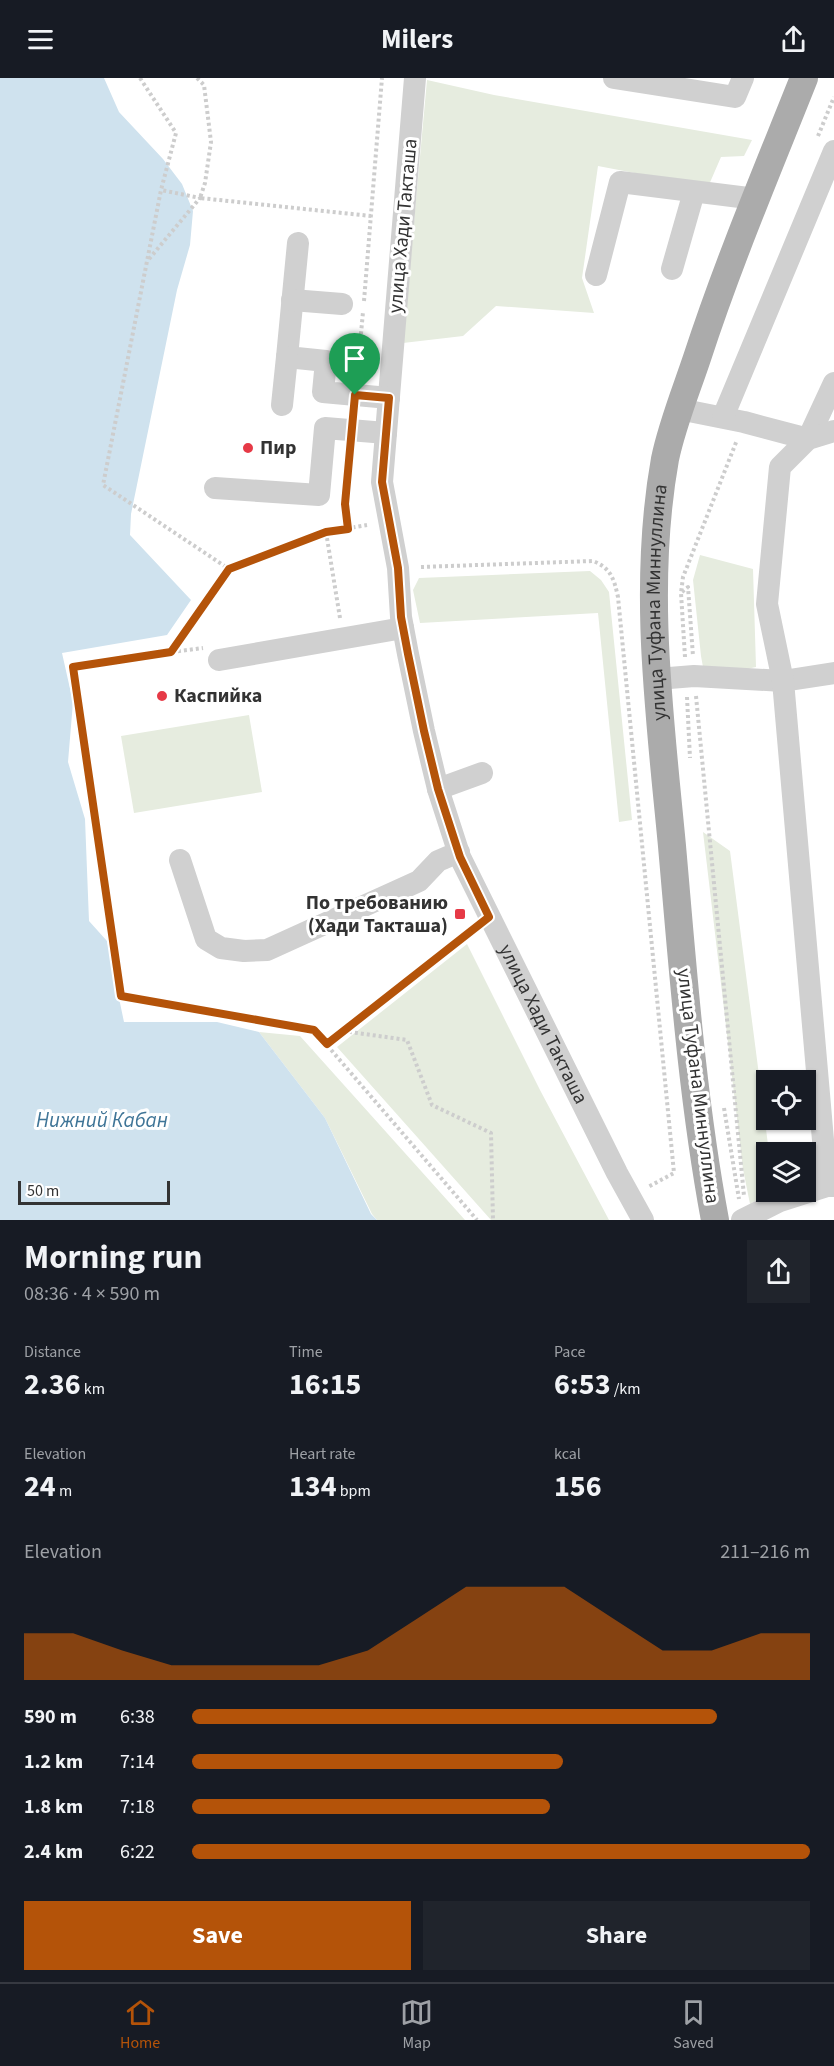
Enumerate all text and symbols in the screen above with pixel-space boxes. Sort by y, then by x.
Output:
text: Milers [381,20,453,59]
icon: menu [24,23,57,56]
icon: share [777,23,810,56]
street label: улица Хади Такташа [381,137,425,315]
pin [329,333,380,395]
icon: arrive [338,342,371,375]
place label: Пир [260,434,296,462]
marker: Пир [241,441,255,455]
street label: улица Туфана Миннуллина [640,482,675,722]
place label: Каспийка [174,682,262,710]
marker: Каспийка [155,689,169,703]
place label: По требованию (Хади Такташа) [306,889,448,940]
marker: По требованию (Хади Такташа) [453,907,467,921]
street label: улица Хади Такташа [491,939,595,1109]
street label: улица Туфана Миннуллина [670,967,726,1205]
map controls [756,1070,816,1202]
button: locate [756,1070,816,1130]
water label: Нижний Кабан [36,1105,168,1135]
button: layers [756,1142,816,1202]
scale bar [18,1178,170,1206]
text: 50 m [27,1180,59,1202]
text: Morning run [24,1234,202,1281]
button: share [747,1240,810,1303]
text: 08:36 · 4 × 590 m [24,1280,160,1308]
text: Distance [24,1341,81,1363]
text: Time [289,1341,323,1363]
text: Pace [554,1341,585,1363]
text: 2.36 [24,1363,81,1406]
text: 16:15 [289,1363,361,1406]
text: 6:53 [554,1363,611,1406]
text: km [81,1378,105,1400]
text: /km [611,1378,641,1400]
text: Elevation [24,1443,86,1465]
text: Heart rate [289,1443,356,1465]
text: kcal [554,1443,581,1465]
text: 24 [24,1465,56,1508]
text: 134 [289,1465,337,1508]
text: 156 [554,1465,602,1508]
text: m [56,1480,72,1502]
text: bpm [337,1480,371,1502]
text: Elevation [24,1538,102,1566]
text: 211–216 m [720,1538,810,1566]
text: 590 m [24,1703,77,1731]
text: 6:38 [120,1703,155,1731]
text: 1.2 km [24,1748,83,1776]
text: 7:14 [120,1748,155,1776]
text: 1.8 km [24,1793,83,1821]
text: 7:18 [120,1793,155,1821]
text: 2.4 km [24,1838,83,1866]
text: 6:22 [120,1838,155,1866]
button: Save [24,1901,411,1970]
button: Share [423,1901,810,1970]
tab: Home [120,1996,160,2054]
tab: Map [400,1996,433,2054]
tab: Saved [673,1996,714,2054]

